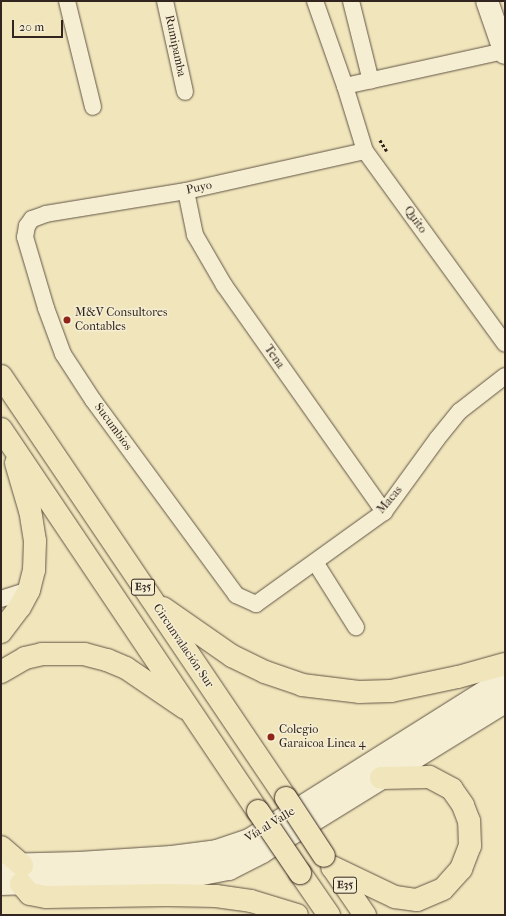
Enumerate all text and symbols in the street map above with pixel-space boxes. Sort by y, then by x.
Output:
scale bar [14,12,65,38]
street label: Rumipamba [161,14,189,78]
text: 20 m [19,20,44,34]
street label: Puyo [185,178,213,198]
street label: Quito [400,204,430,236]
place label: M&V Consultores Contables [75,306,167,334]
marker: M&V Consultores Contables [62,315,72,325]
street label: Tena [261,342,287,372]
street label: Sucumbios [91,400,135,454]
street label: Macas [374,483,406,517]
road number: E35 [131,578,155,596]
street label: Circunvalación Sur [150,601,216,691]
place label: Colegio Garaicoa Linea 4 [279,723,365,751]
marker: Colegio Garaicoa Linea 4 [266,732,276,742]
street label: Vía al Valle [242,804,298,846]
road number: E35 [333,876,357,894]

